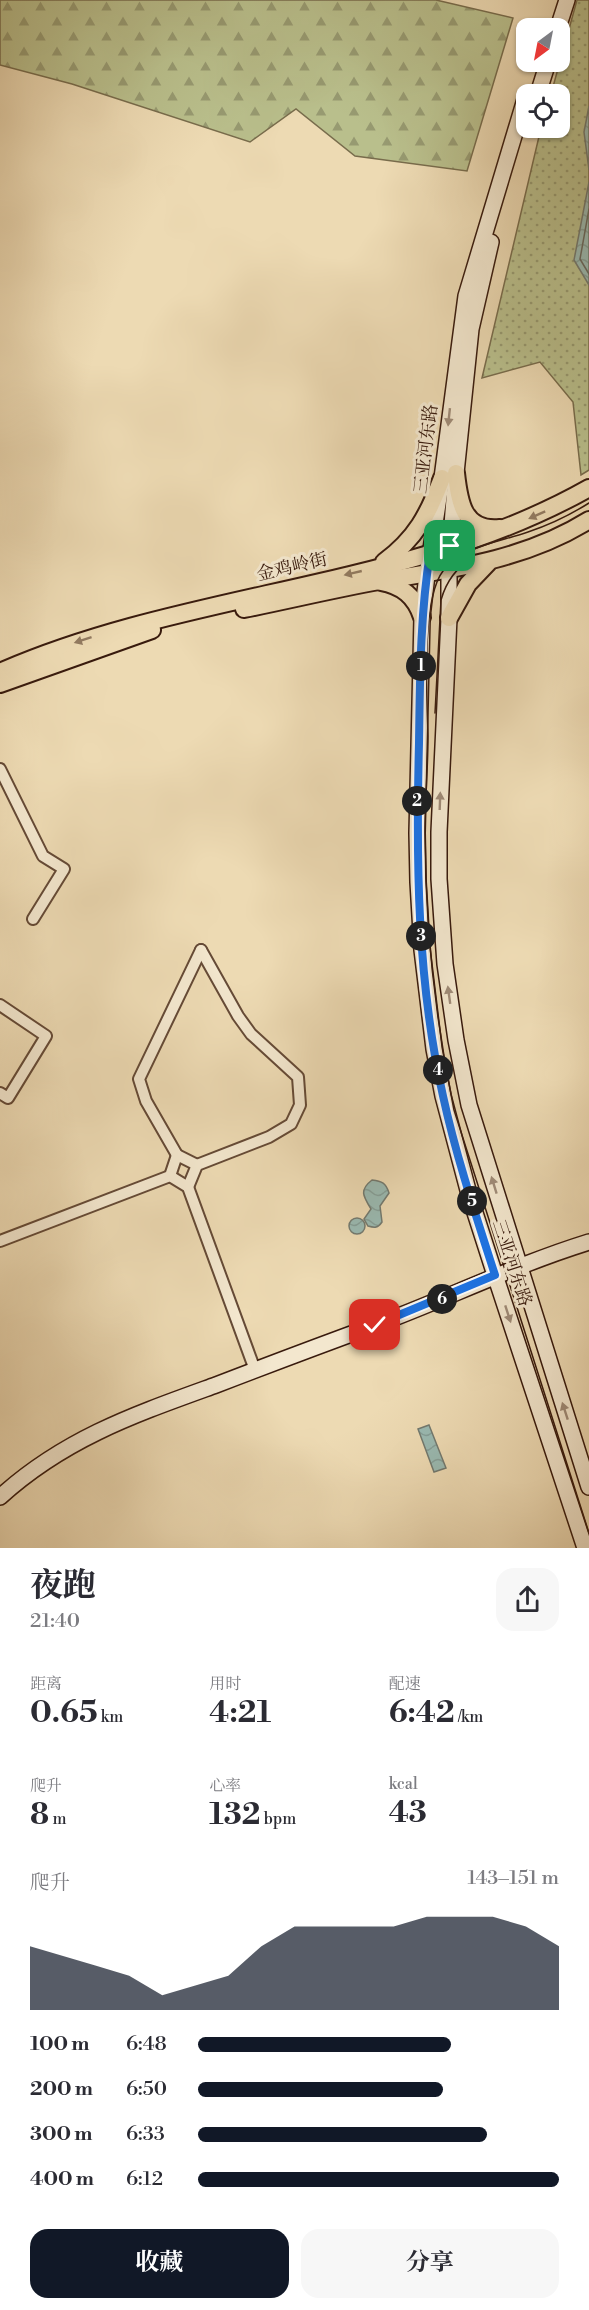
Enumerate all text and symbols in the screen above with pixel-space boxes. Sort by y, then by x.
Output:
north arrow [516,18,570,72]
map controls [516,18,570,138]
button: locate [516,84,570,138]
street label: 三亚河东路 [409,403,443,495]
one-way arrow [445,408,454,427]
one-way arrow [529,511,546,520]
pin [424,520,475,571]
icon: arrive [433,529,466,562]
street label: 金鸡岭街 [254,548,330,586]
one-way arrow [344,568,362,578]
one-way arrow [73,636,91,645]
pin: 1 [406,651,436,681]
text: 1 [417,656,425,676]
pin: 2 [402,786,432,816]
text: 2 [412,791,422,811]
one-way arrow [435,791,445,810]
pin: 3 [406,921,436,951]
text: 3 [416,926,426,946]
one-way arrow [445,986,454,1005]
pin: 4 [423,1055,453,1085]
text: 4 [433,1060,443,1080]
one-way arrow [489,1176,499,1194]
pin: 5 [457,1186,487,1216]
text: 5 [467,1191,477,1211]
street label: 三亚河东路 [487,1217,537,1309]
pin: 6 [427,1284,457,1314]
text: 6 [437,1289,447,1309]
pin [349,1299,400,1350]
one-way arrow [504,1306,513,1324]
icon: check [358,1308,391,1341]
one-way arrow [560,1402,569,1420]
text: 夜跑 [30,1566,96,1607]
button: share [496,1568,559,1631]
text: 21:40 [30,1609,80,1634]
text: 距离 [30,1674,62,1694]
text: 用时 [209,1674,241,1694]
text: 配速 [389,1674,421,1694]
text: 0.65 [30,1694,98,1732]
text: 4:21 [209,1694,271,1732]
text: 6:42 [389,1694,455,1732]
text: km [98,1707,123,1727]
text: /km [455,1707,483,1727]
text: kcal [389,1774,418,1794]
text: 爬升 [30,1776,62,1796]
text: 心率 [209,1776,241,1796]
text: 43 [389,1794,427,1832]
text: 8 [30,1796,49,1834]
text: 132 [209,1796,261,1834]
text: m [49,1809,66,1829]
text: bpm [261,1809,296,1829]
text: 143–151 m [468,1866,559,1891]
text: 爬升 [30,1871,70,1896]
text: 100 m [30,2032,89,2057]
text: 6:48 [126,2032,167,2057]
text: 200 m [30,2077,93,2102]
text: 6:50 [126,2077,167,2102]
text: 300 m [30,2122,93,2147]
text: 6:33 [126,2122,165,2147]
text: 400 m [30,2167,94,2192]
text: 6:12 [126,2167,163,2192]
button: 收藏 [30,2229,289,2298]
button: 分享 [301,2229,559,2298]

